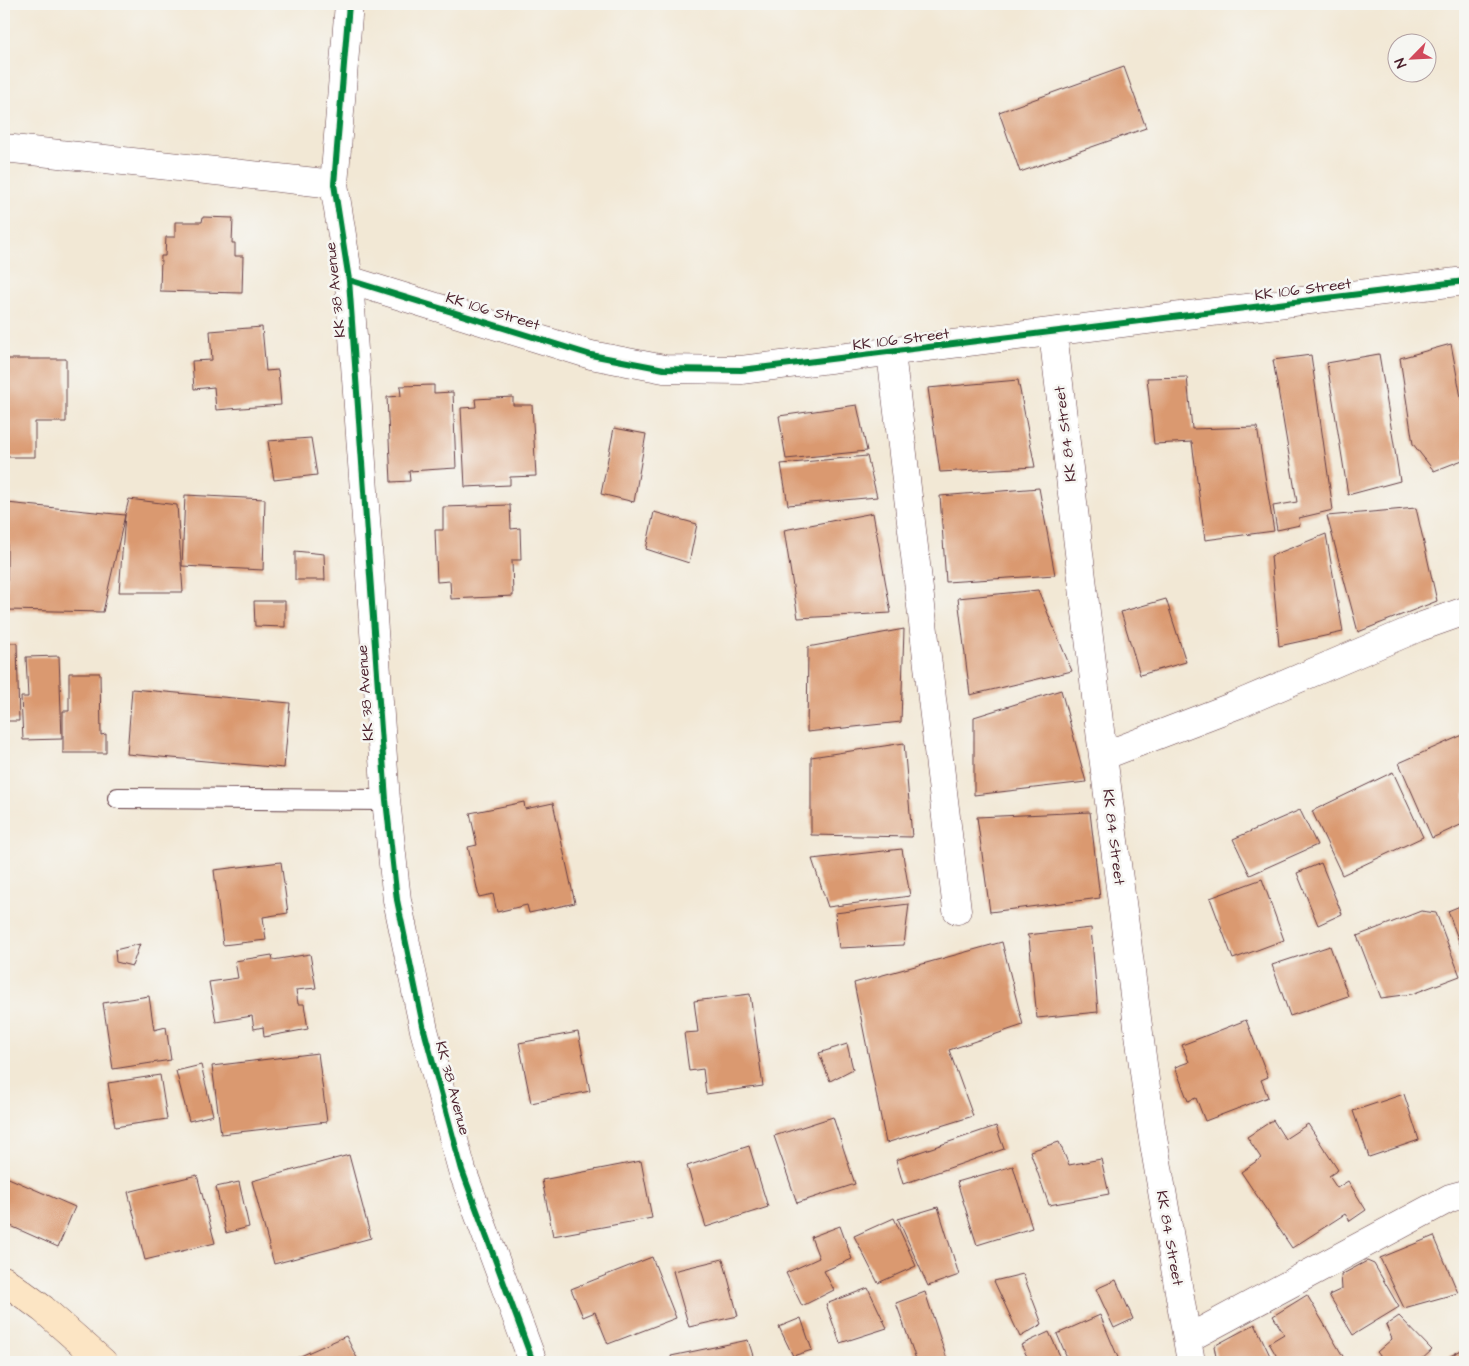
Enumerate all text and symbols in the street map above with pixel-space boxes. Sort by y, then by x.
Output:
north arrow [1386,32,1436,82]
text: N [1390,55,1412,71]
street label: KK 38 Avenue [320,241,351,339]
street label: KK 106 Street [1254,273,1353,306]
street label: KK 106 Street [443,287,542,336]
street label: KK 106 Street [852,323,951,356]
street label: KK 84 Street [1049,385,1082,483]
street label: KK 38 Avenue [352,644,379,742]
street label: KK 84 Street [1097,788,1130,886]
street label: KK 38 Avenue [430,1039,475,1137]
street label: KK 84 Street [1151,1189,1188,1287]

